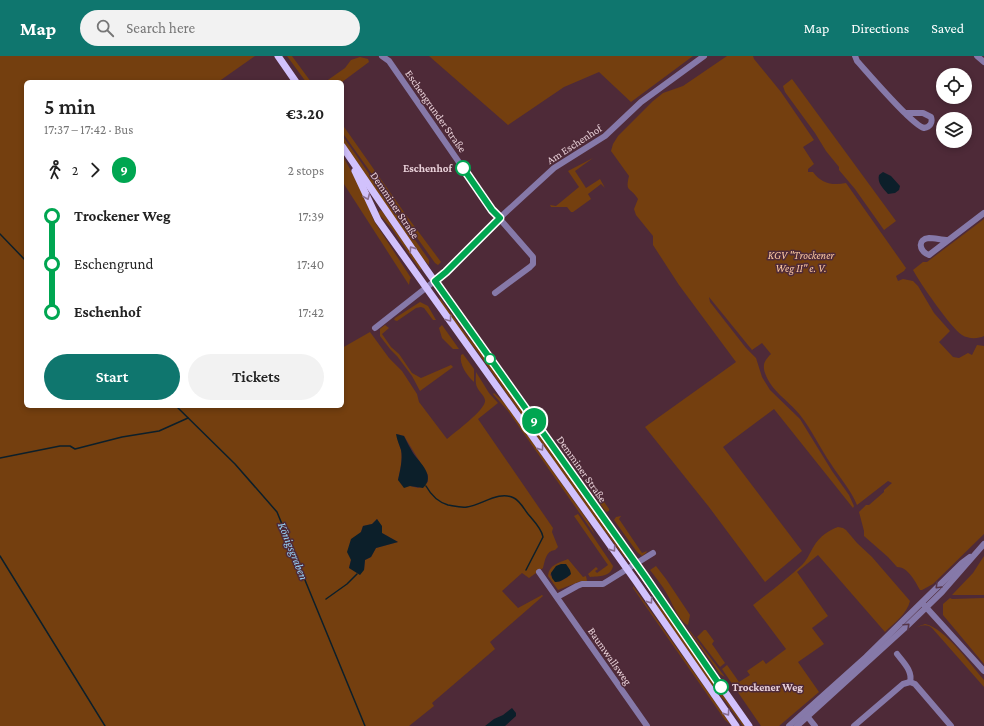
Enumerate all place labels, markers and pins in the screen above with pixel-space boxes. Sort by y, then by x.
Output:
marker: Eschenhof [455,160,471,176]
place label: Eschenhof [403,162,453,174]
unlabelled marker [484,353,496,365]
marker: Trockener Weg [713,679,729,695]
place label: Trockener Weg [732,681,803,693]

